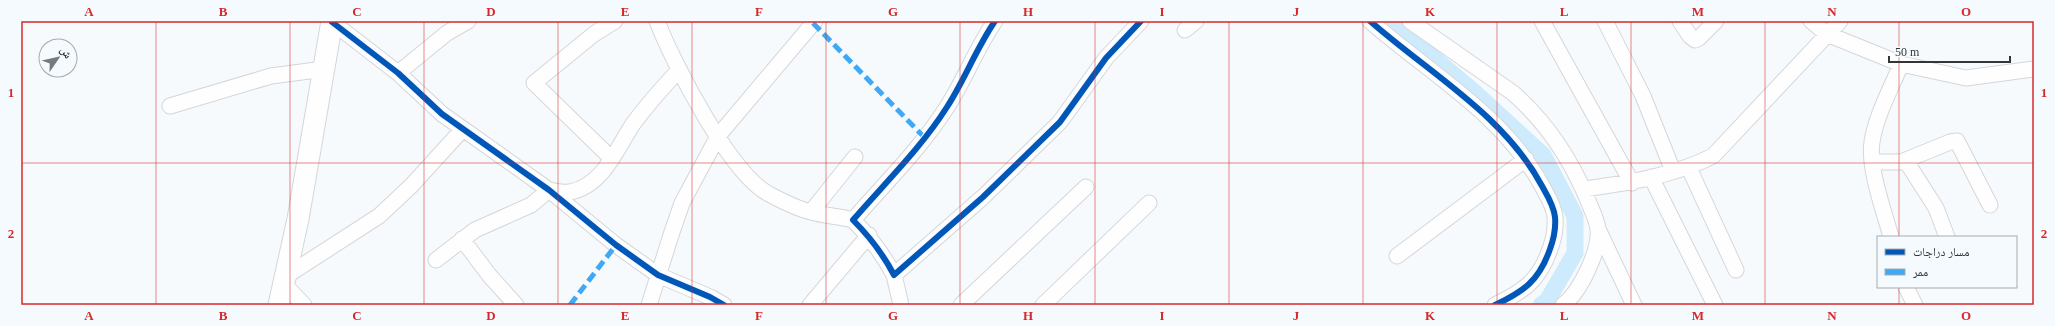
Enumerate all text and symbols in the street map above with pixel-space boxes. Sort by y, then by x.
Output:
text: A [84,4,94,19]
text: B [219,4,228,19]
text: C [352,4,362,19]
text: D [486,4,496,19]
text: E [621,4,629,19]
text: F [755,4,763,19]
text: G [888,4,898,19]
text: H [1023,4,1033,19]
text: I [1159,4,1165,19]
text: J [1293,4,1300,19]
text: K [1425,4,1436,19]
text: L [1560,4,1569,19]
text: M [1692,4,1704,19]
text: N [1827,4,1837,19]
text: O [1961,4,1971,19]
north arrow [38,38,78,78]
scale bar [1889,38,2010,64]
text: ش [56,44,75,62]
text: 50 m [1895,45,1920,59]
text: 1 [8,85,14,100]
text: 1 [2041,85,2047,100]
text: 2 [8,226,14,241]
text: 2 [2041,226,2047,241]
legend [1877,236,2017,288]
text: مسار دراجات [1913,245,1970,259]
text: ممر [1912,265,1928,279]
text: A [84,308,94,323]
text: B [219,308,228,323]
text: C [352,308,362,323]
text: D [486,308,496,323]
text: E [621,308,629,323]
text: F [755,308,763,323]
text: G [888,308,898,323]
text: H [1023,308,1033,323]
text: I [1159,308,1165,323]
text: J [1293,308,1300,323]
text: K [1425,308,1436,323]
text: L [1560,308,1569,323]
text: M [1692,308,1704,323]
text: N [1827,308,1837,323]
text: O [1961,308,1971,323]

